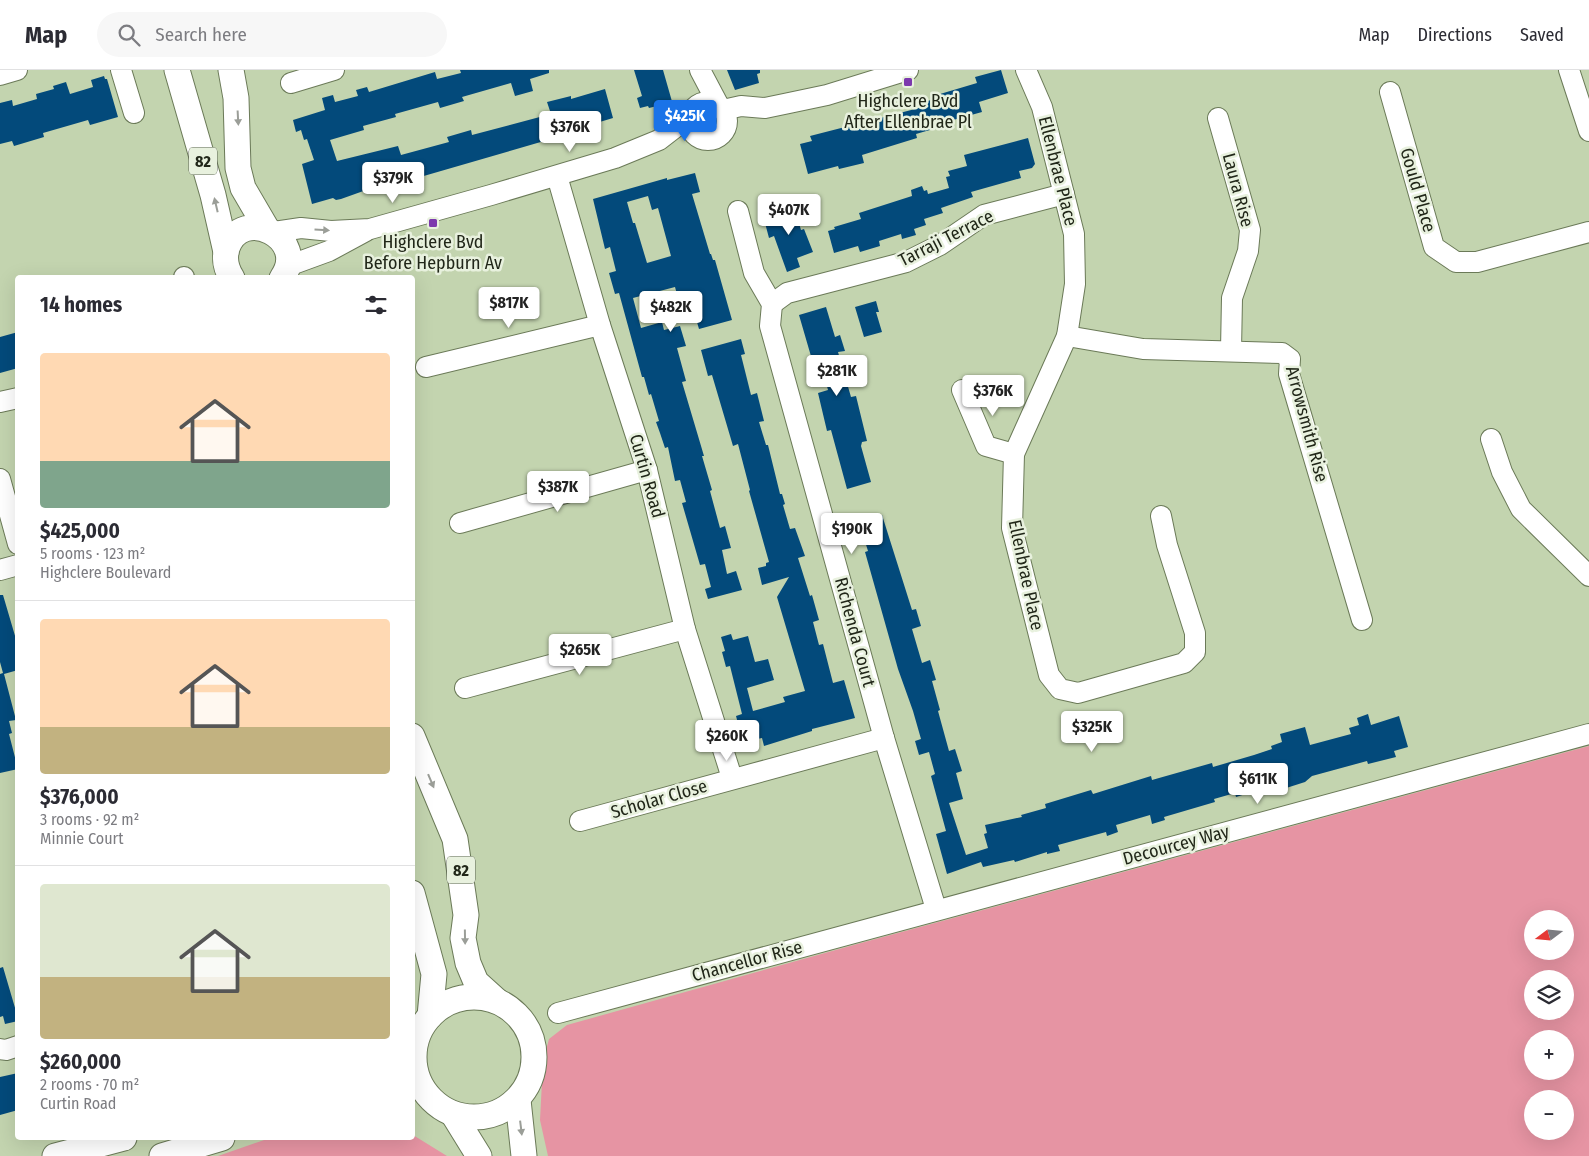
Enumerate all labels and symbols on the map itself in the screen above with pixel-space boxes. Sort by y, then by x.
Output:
marker: Highclere Bvd After Ellenbrae Pl [902,76,914,88]
place label: Highclere Bvd After Ellenbrae Pl [844,90,972,133]
pin: $425K [650,100,720,142]
one-way arrow [234,110,242,126]
pin: $376K [535,111,605,153]
street label: Ellenbrae Place [1034,114,1082,228]
street label: Gould Place [1395,145,1441,235]
road number: 82 [189,148,217,174]
street label: Laura Rise [1218,151,1258,230]
pin: $379K [358,162,428,204]
pin: $407K [754,194,824,236]
one-way arrow [212,197,220,212]
street label: Tarraji Terrace [895,205,997,271]
marker: Highclere Bvd Before Hepburn Av [427,217,439,229]
one-way arrow [314,226,330,234]
place label: Highclere Bvd Before Hepburn Av [364,231,502,274]
pin: $817K [474,286,544,329]
pin: $482K [636,290,706,333]
pin: $281K [802,354,872,397]
street label: Arrowsmith Rise [1281,363,1333,485]
pin: $376K [958,374,1028,417]
street label: Curtin Road [625,432,669,520]
pin: $387K [523,470,593,513]
pin: $190K [817,512,887,555]
street label: Ellenbrae Place [1004,518,1048,632]
street label: Richenda Court [830,575,880,689]
pin: $265K [545,634,615,676]
pin: $325K [1057,710,1127,753]
pin: $260K [692,720,762,762]
pin: $611K [1223,762,1293,805]
one-way arrow [428,774,436,788]
street label: Scholar Close [608,775,710,823]
street label: Decourcey Way [1120,820,1232,870]
road number: 82 [447,856,475,884]
north arrow [1524,910,1574,960]
one-way arrow [461,930,469,946]
street label: Chancellor Rise [689,936,805,986]
one-way arrow [517,1120,525,1136]

